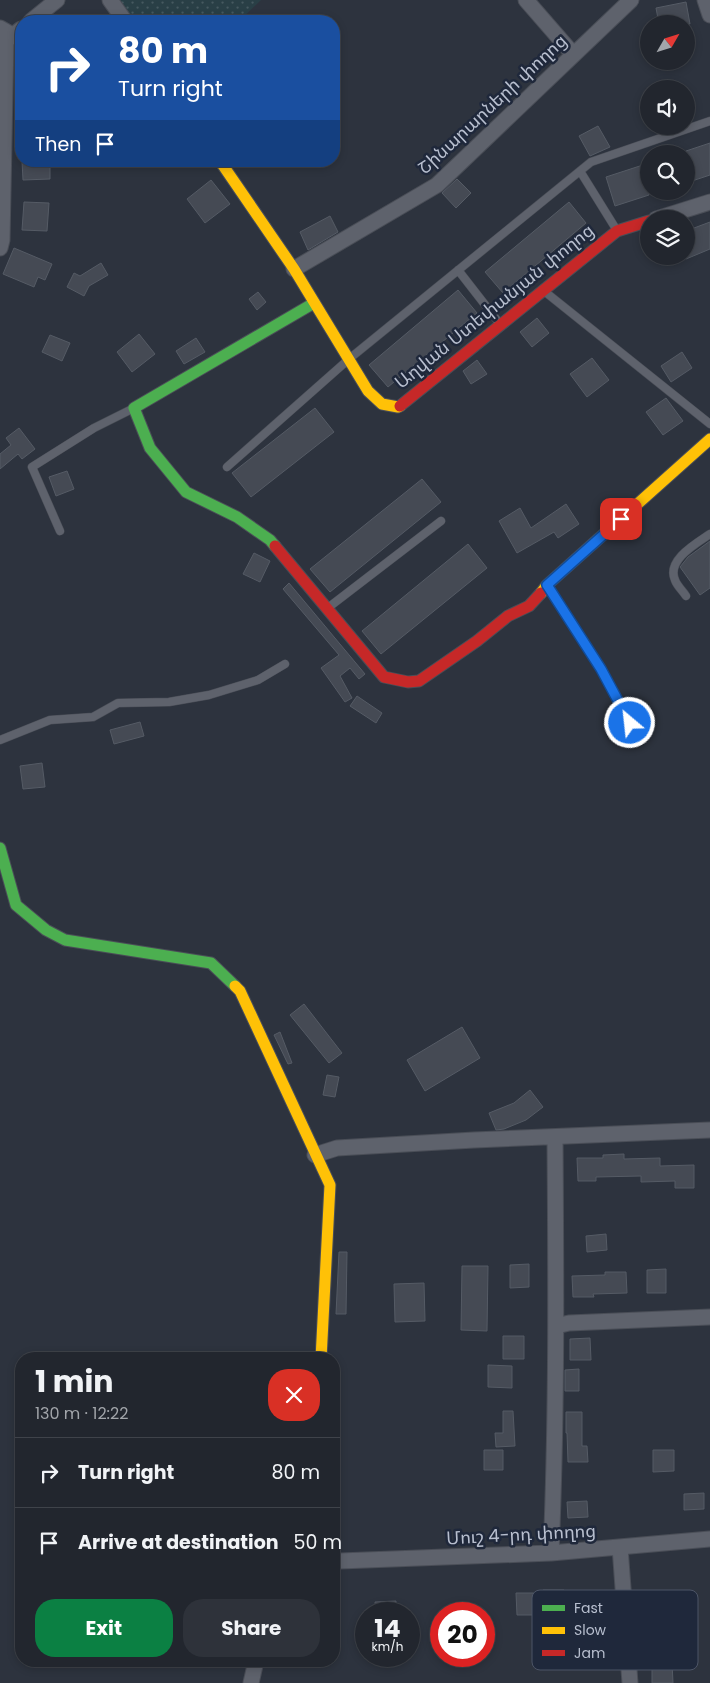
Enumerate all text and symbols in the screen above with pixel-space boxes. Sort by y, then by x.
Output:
north arrow [640,15,695,70]
map controls [640,15,695,265]
text: 80 m [118,26,208,75]
street label: Շինարարների փողոց [412,28,572,180]
icon: right [35,35,100,100]
text: Turn right [118,73,223,104]
button: sound [640,80,695,135]
icon: arrive [91,130,119,158]
text: Then [35,131,81,158]
button: search [640,145,695,200]
button: layers [640,210,695,265]
street label: Աղվան Ստեփանյան փողոց [389,218,599,394]
pin [600,498,642,540]
icon: arrive [607,505,635,533]
position arrow [603,696,655,748]
text: 1 min [35,1360,113,1403]
button: close [268,1369,320,1421]
text: 130 m · 12:22 [35,1402,128,1425]
icon: right [35,1459,63,1487]
text: Turn right [78,1459,174,1486]
text: 80 m [271,1459,320,1486]
street label: Մուշ 4-րդ փողոց [446,1518,596,1550]
icon: arrive [35,1529,63,1557]
text: Arrive at destination [78,1529,279,1556]
text: 50 m [294,1529,342,1556]
legend [532,1590,698,1670]
text: Fast [574,1598,603,1618]
button: Exit [35,1599,173,1657]
button: Share [183,1599,320,1657]
speed limit sign: 20 [430,1602,495,1667]
text: 14 [374,1611,401,1646]
text: Slow [574,1620,607,1640]
text: km/h [372,1638,403,1655]
text: Jam [574,1643,605,1663]

